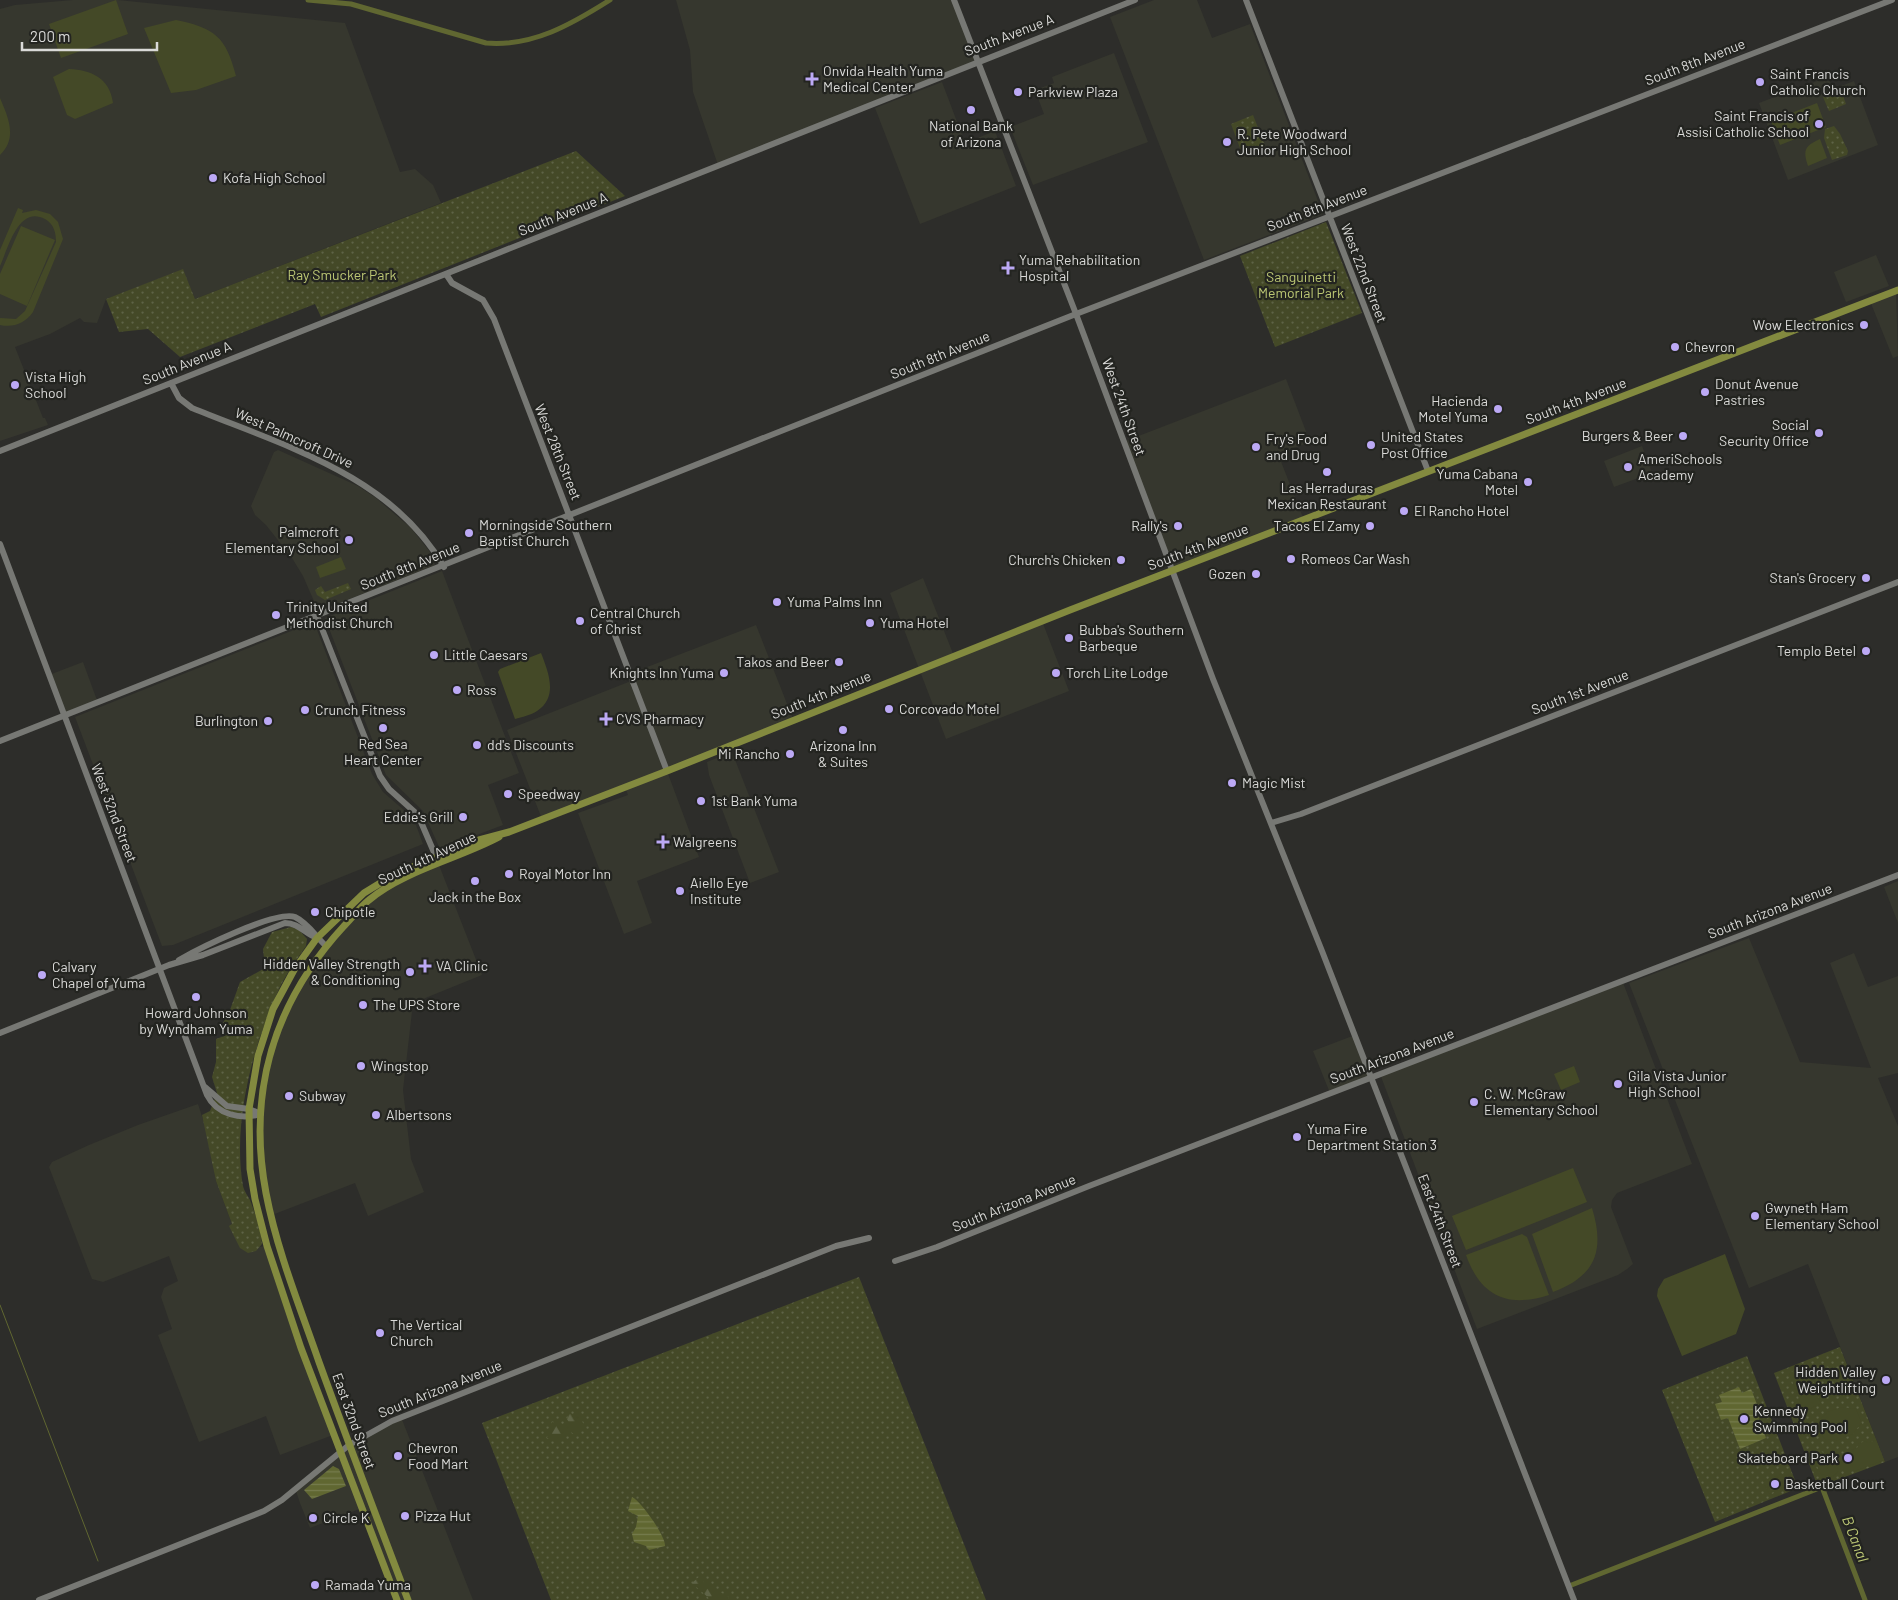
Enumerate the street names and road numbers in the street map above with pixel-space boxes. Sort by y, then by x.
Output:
street label: South Avenue A [962,9,1056,59]
street label: South 8th Avenue [1642,35,1747,88]
street label: South 8th Avenue [1264,181,1369,234]
street label: South Avenue A [516,188,610,239]
street label: West 22nd Street [1338,221,1391,325]
street label: South 8th Avenue [887,327,992,382]
street label: South Avenue A [140,337,234,388]
street label: West 24th Street [1099,356,1150,458]
street label: South 4th Avenue [1523,374,1629,428]
street label: West 28th Street [531,401,585,502]
street label: West Palmcroft Drive [232,404,356,471]
street label: South 4th Avenue [1145,520,1251,574]
street label: South 8th Avenue [357,538,462,593]
street label: South 1st Avenue [1529,665,1631,718]
street label: South 4th Avenue [768,667,873,722]
street label: West 32nd Street [88,761,141,865]
street label: South 4th Avenue [375,827,479,888]
street label: South Arizona Avenue [1705,879,1834,942]
street label: South Arizona Avenue [1327,1024,1456,1087]
street label: South Arizona Avenue [950,1170,1078,1235]
street label: East 24th Street [1415,1172,1466,1270]
street label: South Arizona Avenue [376,1356,504,1421]
street label: East 32nd Street [329,1370,380,1471]

